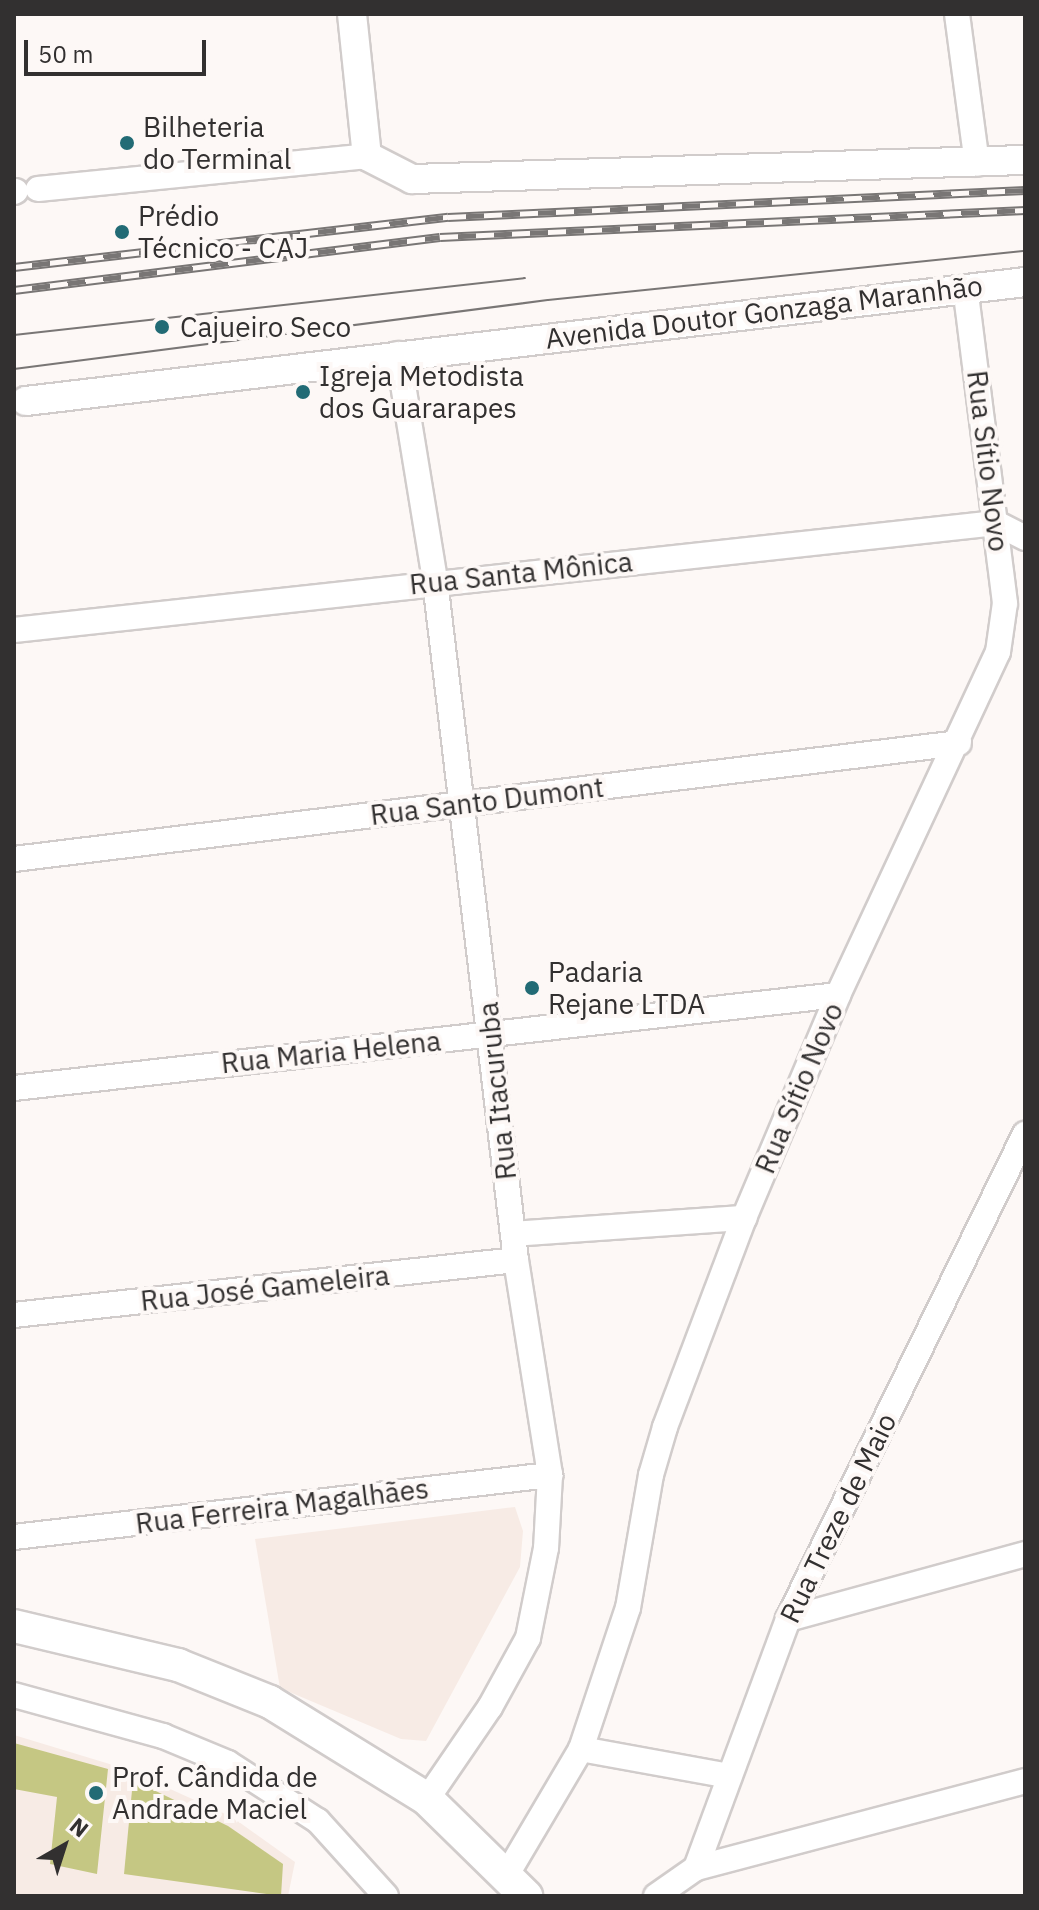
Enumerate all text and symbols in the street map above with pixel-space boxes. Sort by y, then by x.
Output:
scale bar [28,24,210,74]
text: 50 m [38,38,93,70]
place label: Bilheteria do Terminal [143,110,291,176]
marker: Bilheteria do Terminal [118,134,136,152]
place label: Prédio Técnico - CAJ [138,199,308,265]
marker: Prédio Técnico - CAJ [113,223,131,241]
street label: Avenida Doutor Gonzaga Maranhão [544,269,984,355]
place label: Cajueiro Seco [180,310,351,344]
marker: Cajueiro Seco [151,316,173,338]
place label: Igreja Metodista dos Guararapes [319,359,524,425]
street label: Rua Sítio Novo [960,369,1016,553]
marker: Igreja Metodista dos Guararapes [294,383,312,401]
street label: Rua Santa Mônica [408,545,634,601]
street label: Rua Santo Dumont [368,770,606,832]
place label: Padaria Rejane LTDA [548,955,705,1021]
marker: Padaria Rejane LTDA [523,979,541,997]
street label: Rua Sítio Novo [748,998,850,1178]
street label: Rua Itacuruba [471,1000,523,1182]
street label: Rua Maria Helena [219,1024,443,1080]
street label: Rua José Gameleira [139,1258,391,1318]
street label: Rua Treze de Maio [773,1408,903,1628]
street label: Rua Ferreira Magalhães [134,1471,430,1541]
place label: Prof. Cândida de Andrade Maciel [112,1760,318,1826]
marker: Prof. Cândida de Andrade Maciel [87,1784,105,1802]
north arrow [24,1806,104,1886]
text: N [64,1811,95,1843]

